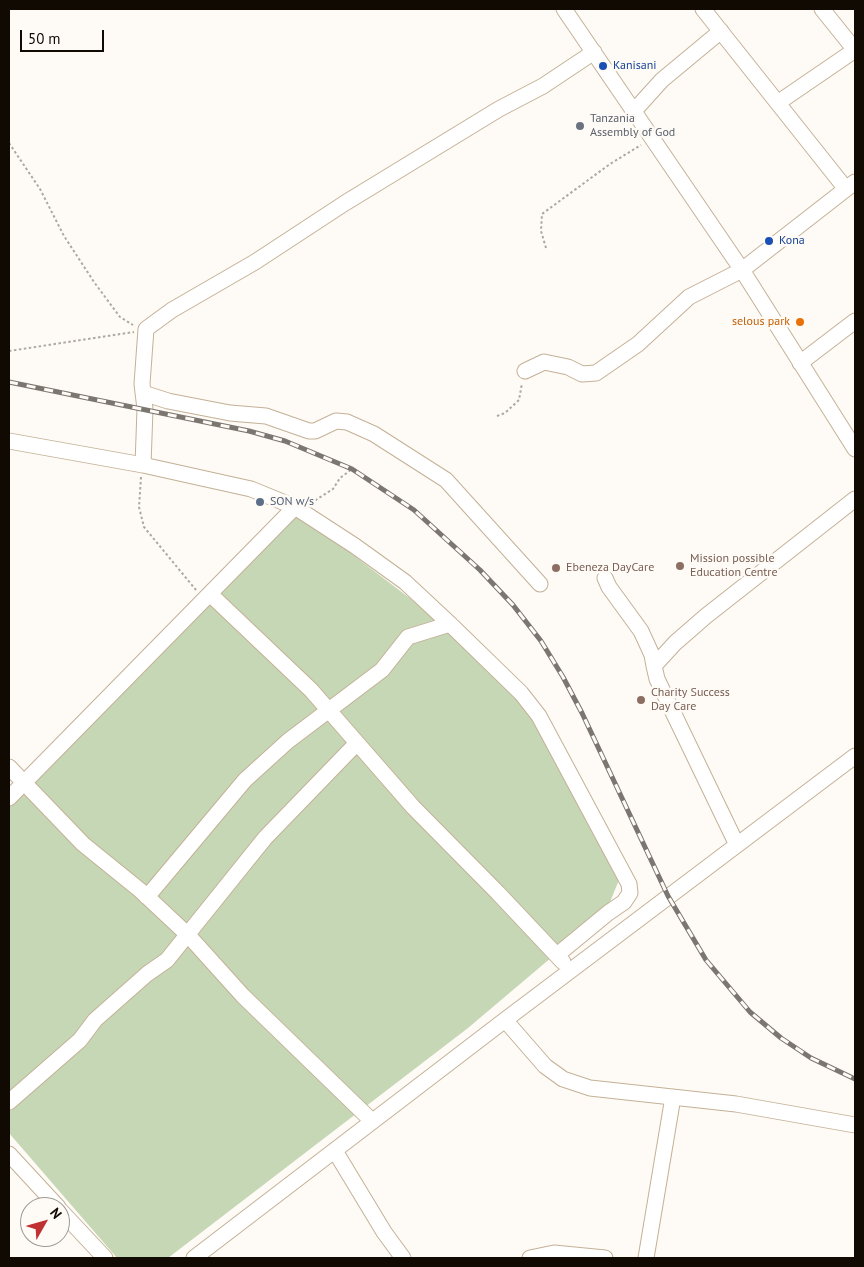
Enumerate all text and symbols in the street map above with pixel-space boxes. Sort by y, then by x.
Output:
scale bar [22,20,106,52]
text: 50 m [28,29,61,48]
place label: Kanisani [613,59,656,73]
marker: Kanisani [597,60,609,72]
place label: Tanzania Assembly of God [590,112,675,140]
marker: Tanzania Assembly of God [574,120,586,132]
place label: Kona [779,234,805,248]
marker: Kona [763,235,775,247]
place label: selous park [732,315,790,329]
marker: selous park [794,316,806,328]
place label: SON w/s [270,495,314,509]
marker: SON w/s [254,496,266,508]
place label: Mission possible Education Centre [690,552,778,580]
marker: Mission possible Education Centre [674,560,686,572]
place label: Ebeneza DayCare [566,561,654,575]
marker: Ebeneza DayCare [550,562,562,574]
place label: Charity Success Day Care [651,686,730,714]
marker: Charity Success Day Care [635,694,647,706]
north arrow [20,1197,70,1247]
text: N [46,1204,66,1223]

